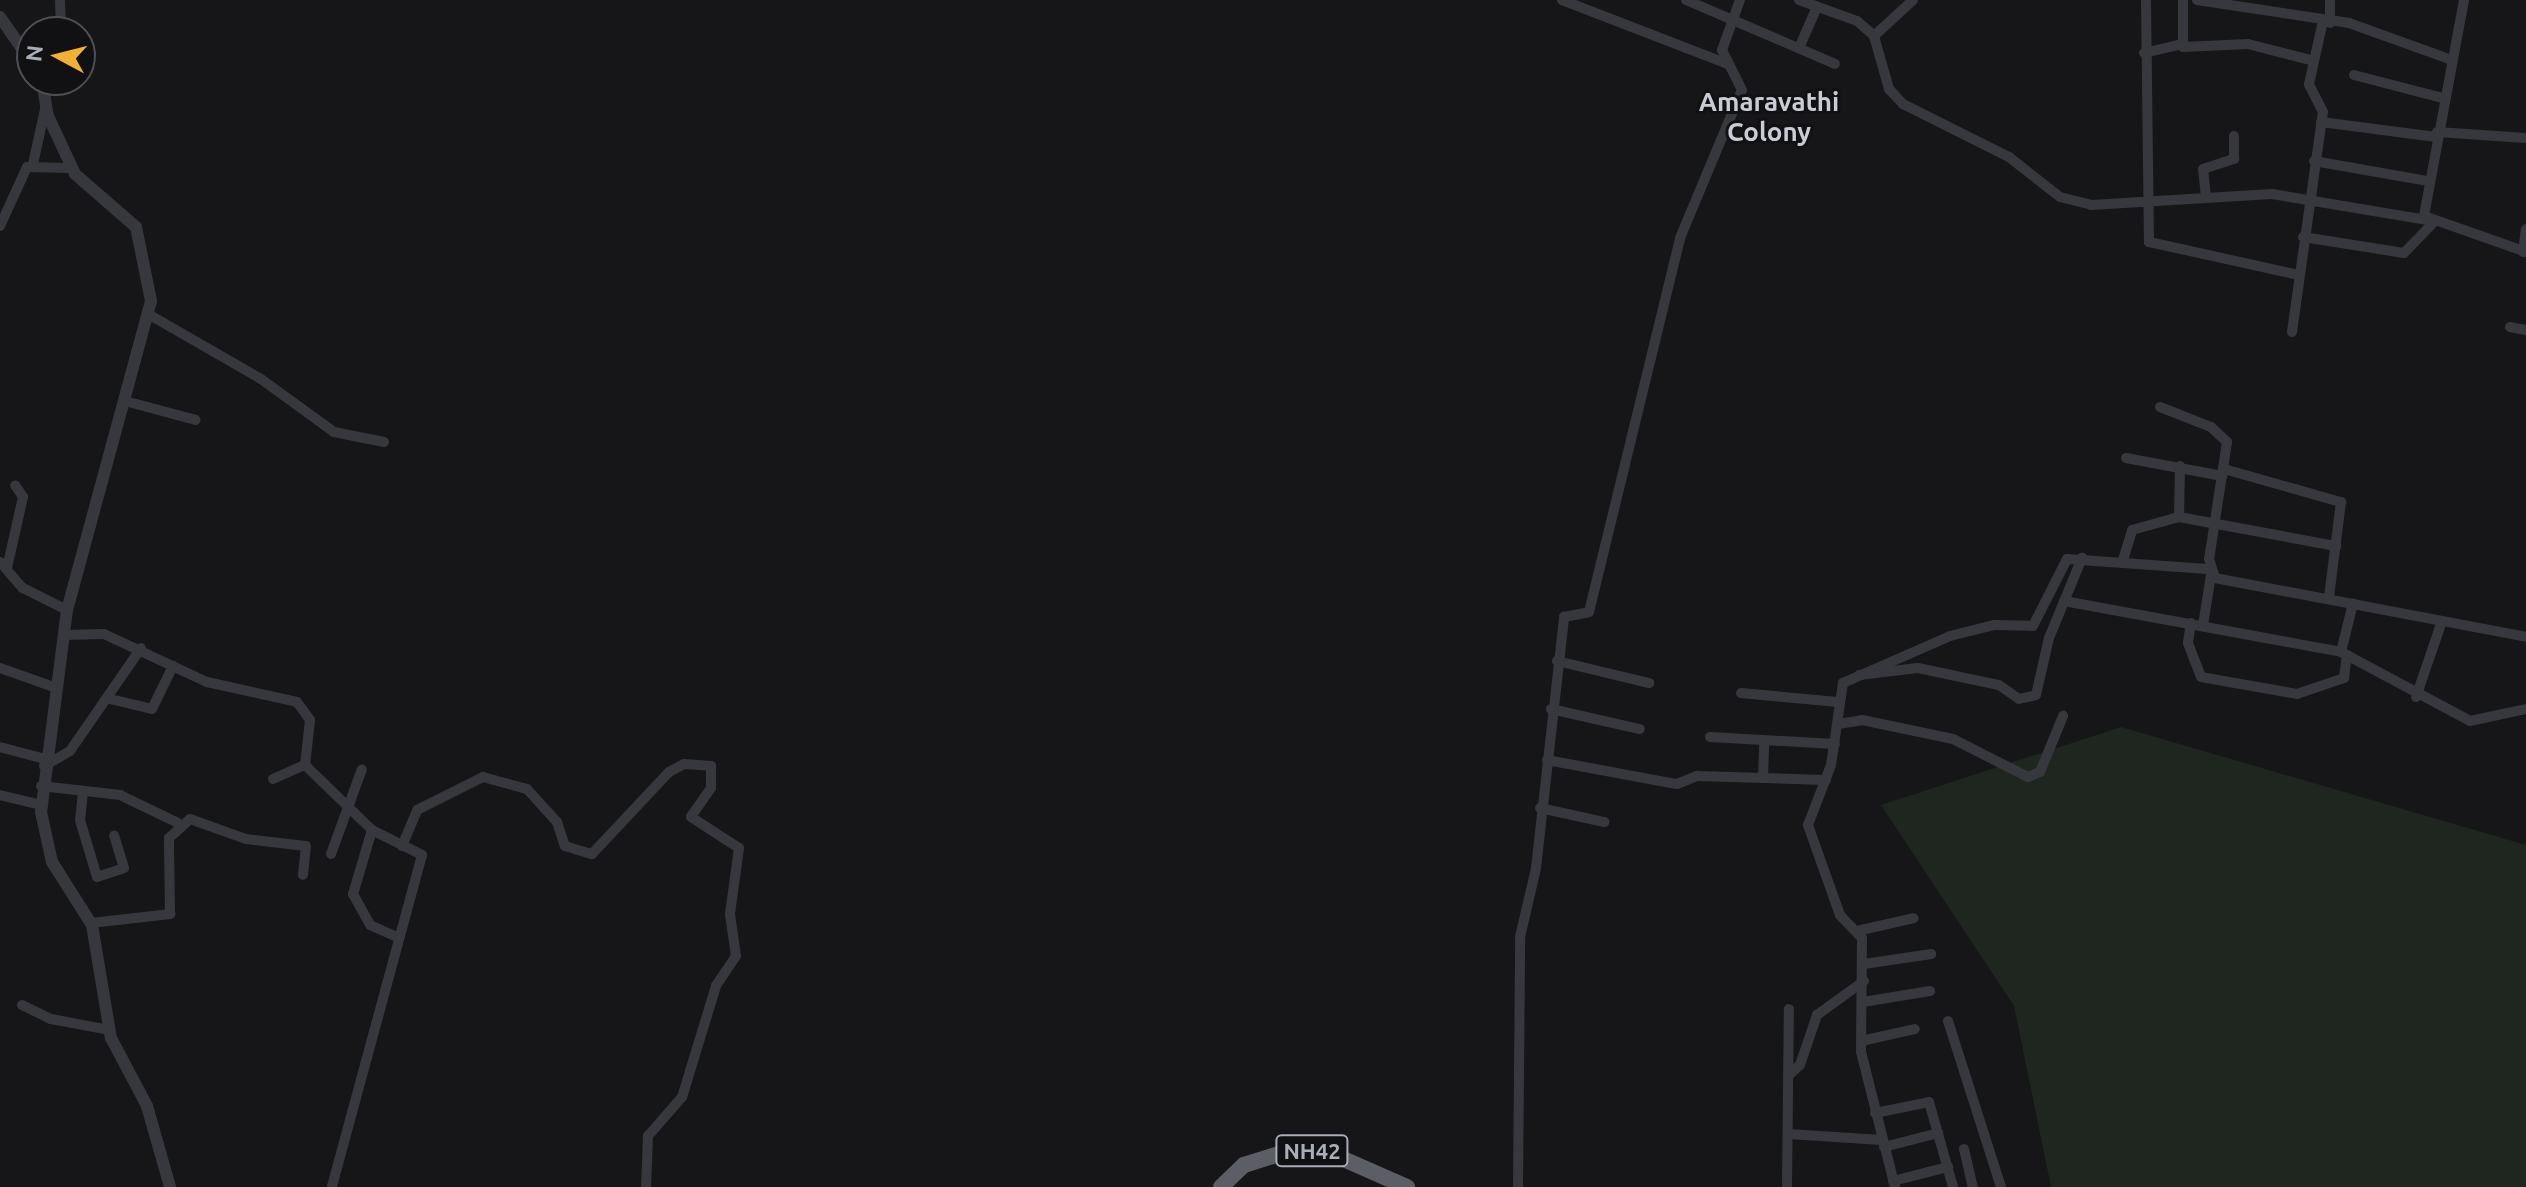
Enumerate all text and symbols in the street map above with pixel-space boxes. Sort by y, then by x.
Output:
north arrow [16,16,96,96]
text: N [20,44,47,63]
district label: Amaravathi Colony [1699,86,1839,148]
road number: NH42 [1274,1133,1350,1169]

